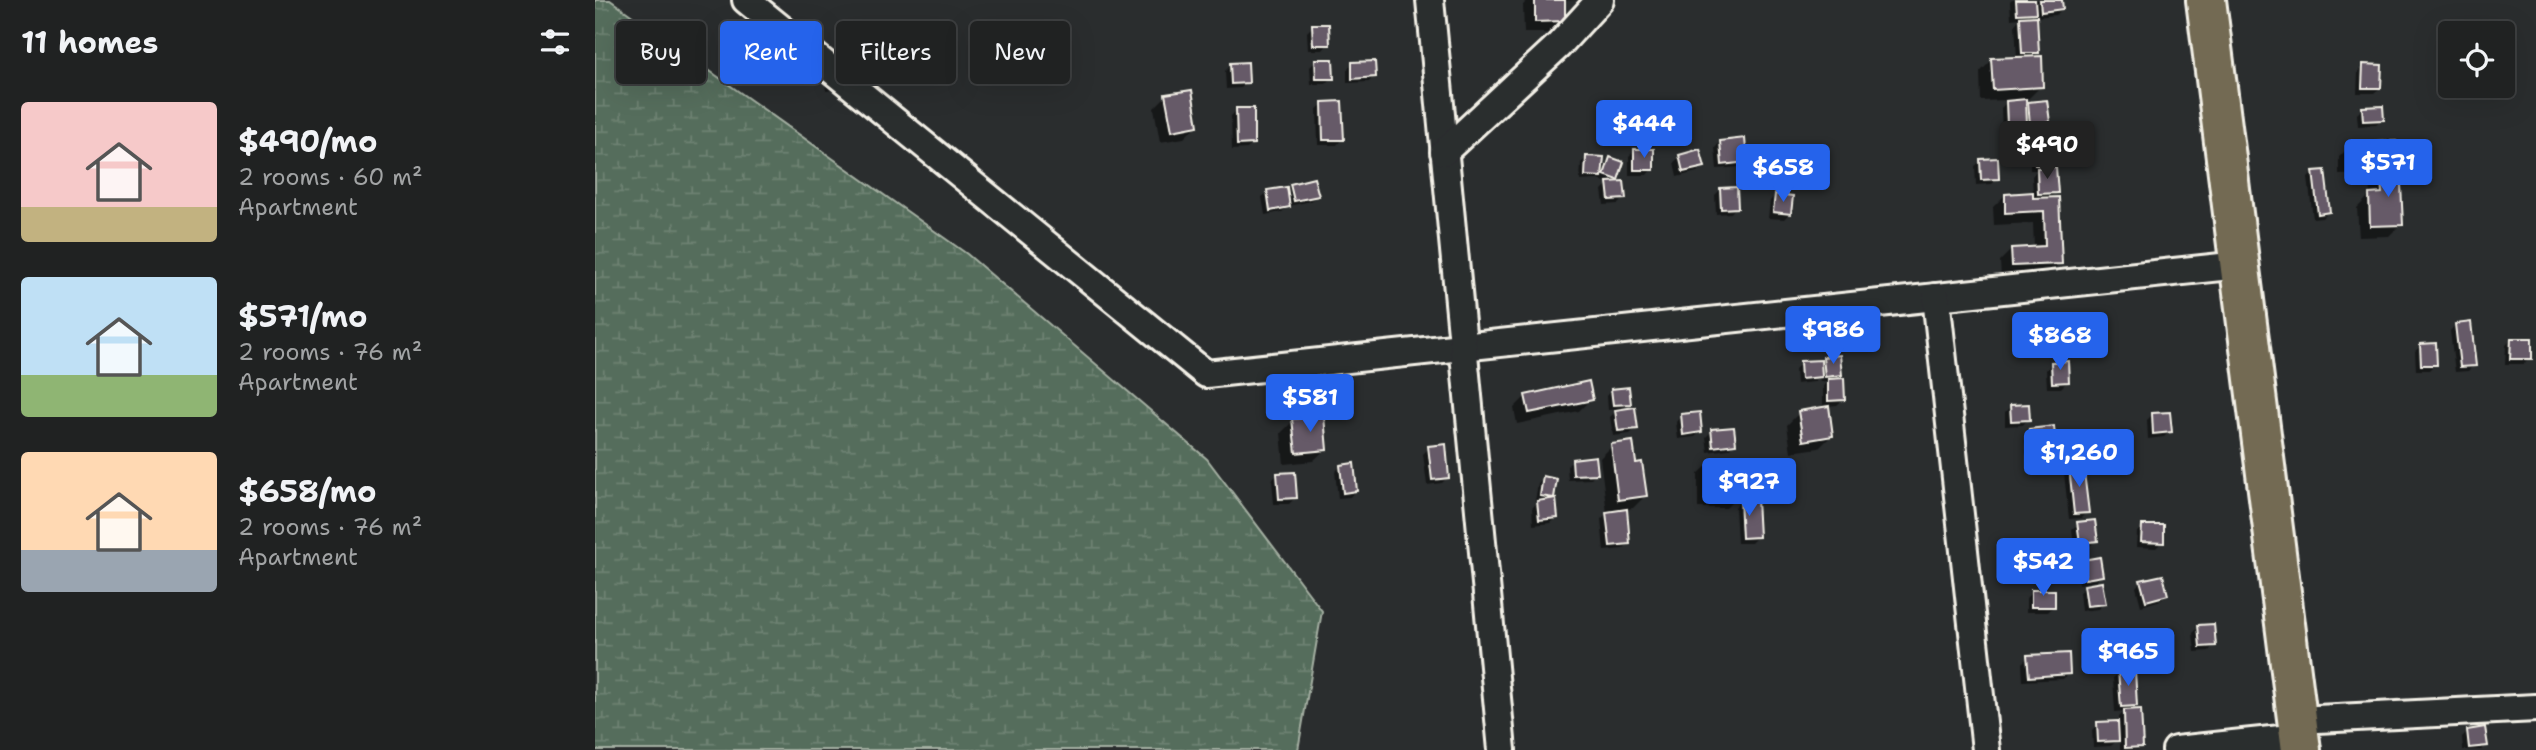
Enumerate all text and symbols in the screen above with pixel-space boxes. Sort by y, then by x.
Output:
chip: Buy [616,21,706,84]
chip: Rent [720,21,822,84]
chip: Filters [836,21,956,84]
chip: New [970,21,1070,84]
map controls [2438,21,2515,98]
button: locate [2438,21,2515,98]
text: 11 homes [21,22,158,63]
icon: filters [536,23,574,61]
pin: $444 [1603,100,1685,160]
text: $444 [1612,108,1676,138]
text: $490/mo [238,121,377,162]
pin: $490 [2006,122,2088,181]
text: $490 [2015,129,2079,159]
icon: home [77,130,161,214]
pin: $571 [2347,140,2429,199]
pin: $658 [1742,144,1824,204]
text: $571 [2360,147,2416,177]
text: $658 [1752,152,1814,182]
text: 2 rooms · 60 m² [238,162,423,192]
text: Apartment [238,192,358,222]
text: $571/mo [238,296,368,337]
icon: home [77,305,161,389]
pin: $986 [1792,306,1874,366]
pin: $868 [2019,312,2101,372]
text: $986 [1801,314,1865,344]
text: $868 [2028,320,2092,350]
text: 2 rooms · 76 m² [238,337,422,367]
text: Apartment [238,367,358,397]
pin: $581 [1269,374,1351,434]
text: $581 [1282,382,1338,412]
pin: $1,260 [2022,430,2136,489]
text: $1,260 [2040,437,2118,467]
pin: $927 [1708,458,1790,518]
text: $927 [1718,466,1780,496]
text: $658/mo [238,471,377,512]
icon: home [77,480,161,564]
text: 2 rooms · 76 m² [238,512,422,542]
pin: $542 [2002,538,2084,598]
text: Apartment [238,542,358,572]
text: $542 [2012,546,2074,576]
pin: $965 [2087,628,2169,688]
text: $965 [2097,636,2159,666]

